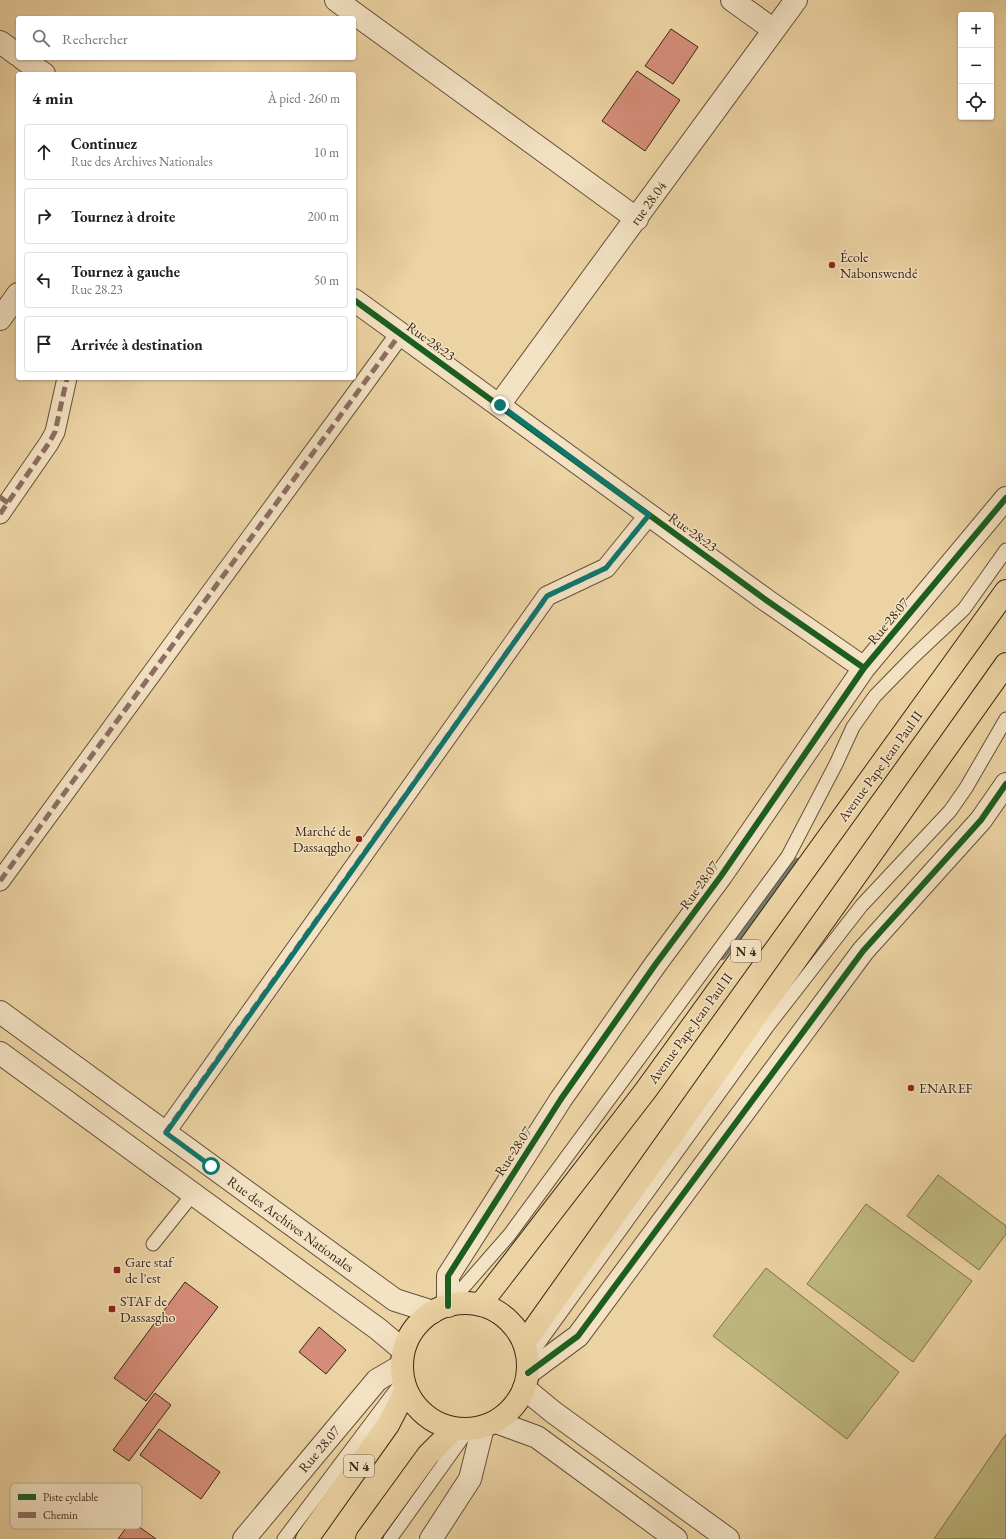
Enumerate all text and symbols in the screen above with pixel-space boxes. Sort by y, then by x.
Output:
map controls [958,12,994,120]
button: + [958,12,994,48]
search box [16,16,356,60]
icon: search [30,27,52,49]
text: Rechercher [62,29,128,48]
button: − [958,48,994,84]
button: locate [958,84,994,120]
text: 4 min [32,87,73,109]
text: À pied · 260 m [268,90,340,107]
text: Continuez [71,134,137,153]
icon: ahead [33,141,55,163]
text: 10 m [314,144,339,161]
text: Rue des Archives Nationales [71,153,213,170]
street label: rue 28.04 [626,177,670,229]
icon: right [33,205,55,227]
text: Tournez à droite [71,207,175,226]
text: 200 m [308,208,339,225]
place label: École Nabonswendé [840,248,918,282]
marker: École Nabonswendé [827,260,837,270]
text: Tournez à gauche [71,262,180,281]
icon: left [33,269,55,291]
text: 50 m [314,272,339,289]
text: Rue 28.23 [71,281,123,298]
street label: Rue 28.23 [403,317,459,365]
icon: arrive [33,333,55,355]
text: Arrivée à destination [71,335,203,354]
route end [491,396,509,414]
street label: Rue 28.23 [665,508,721,556]
street label: Rue 28.07 [863,594,913,648]
street label: Avenue Pape Jean Paul II [833,707,926,826]
place label: Marché de Dassaqgho [293,822,352,856]
marker: Marché de Dassaqgho [354,834,364,844]
street label: Rue 28.07 [675,857,723,913]
road number: N 4 [731,940,761,962]
street label: Avenue Pape Jean Paul II [643,969,736,1088]
place label: ENAREF [919,1079,973,1097]
marker: ENAREF [906,1083,916,1093]
street label: Rue 28.07 [490,1123,536,1179]
route start [202,1157,220,1175]
street label: Rue des Archives Nationales [224,1172,358,1276]
place label: Gare staf de l'est [125,1253,174,1287]
marker: Gare staf de l'est [112,1265,122,1275]
place label: STAF de Dassasgho [120,1292,176,1326]
marker: STAF de Dassasgho [107,1304,117,1314]
street label: Rue 28.07 [294,1422,344,1476]
road number: N 4 [344,1455,374,1477]
legend [10,1483,142,1529]
text: Piste cyclable [43,1490,99,1504]
text: Chemin [43,1508,78,1522]

